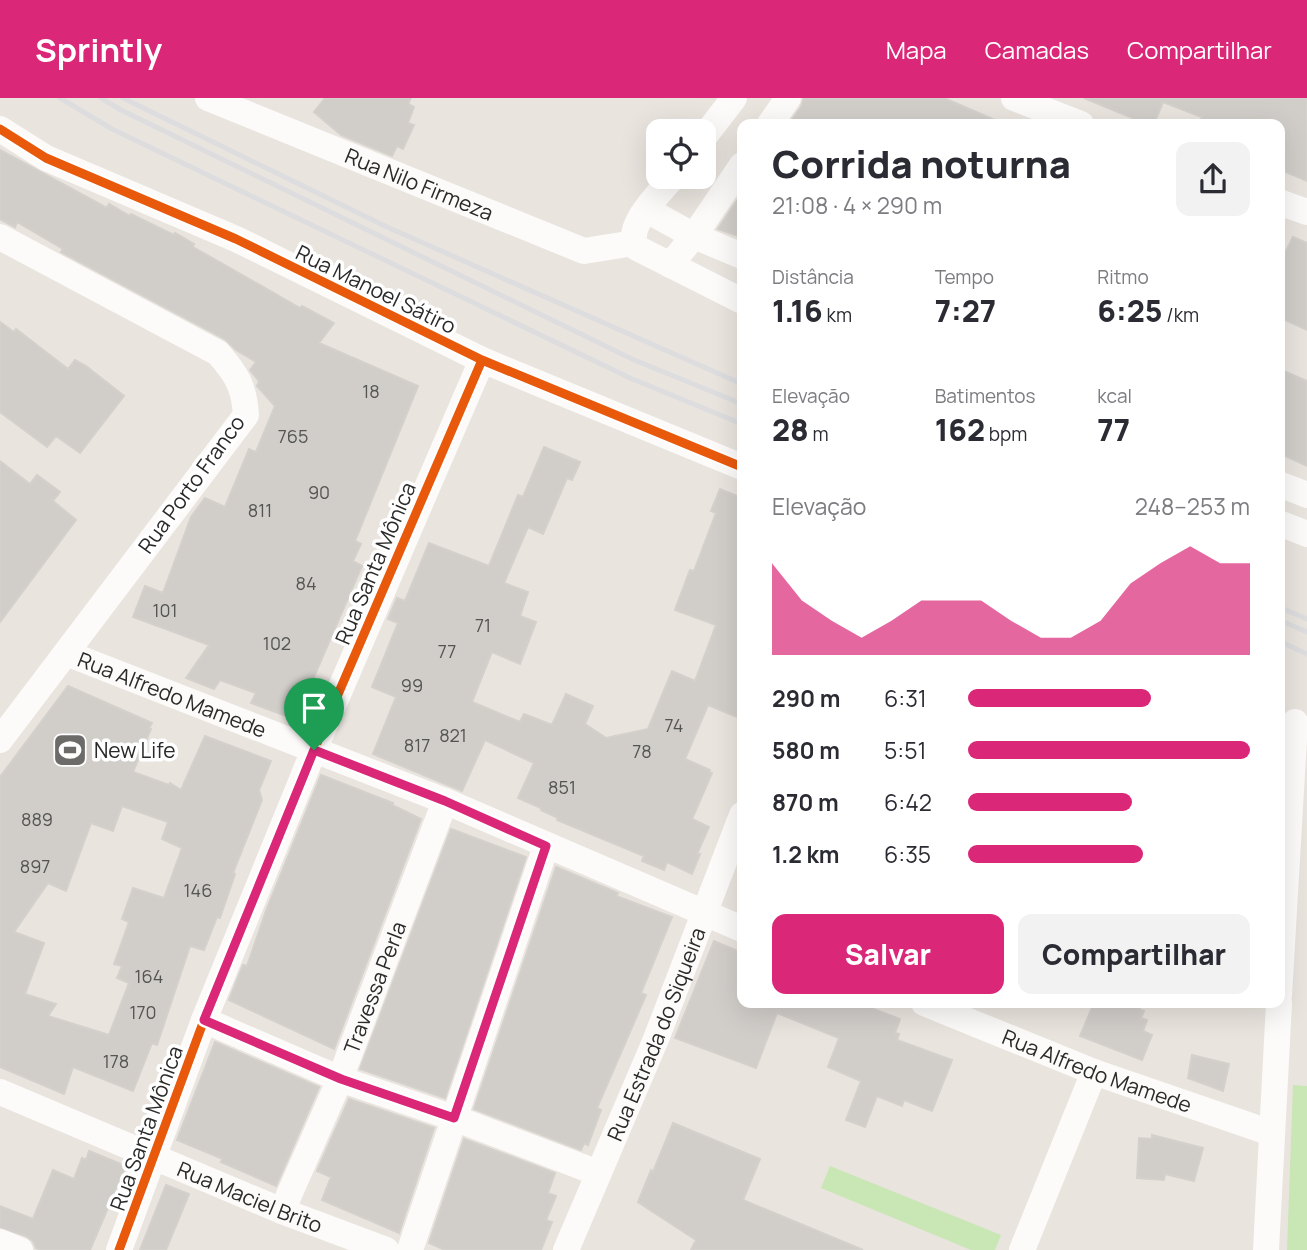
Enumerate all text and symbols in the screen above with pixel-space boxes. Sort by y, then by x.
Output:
text: Sprintly [35,27,162,72]
text: Mapa [886,33,947,66]
text: Camadas [985,33,1089,66]
text: Compartilhar [1127,33,1272,66]
map controls [646,119,716,189]
button: locate [646,119,716,189]
text: Corrida noturna [772,137,1071,189]
street label: Rua Nilo Firmeza [341,141,497,227]
button: share [1176,142,1250,216]
text: 21:08 · 4 × 290 m [772,189,942,221]
street label: Rua Manoel Sátiro [291,238,461,340]
text: Distância [772,264,854,290]
text: Tempo [935,264,994,290]
text: Ritmo [1097,264,1149,290]
text: 1.16 [772,290,823,331]
text: 7:27 [935,290,996,331]
text: 6:25 [1097,290,1163,331]
text: km [823,302,852,328]
text: /km [1163,302,1199,328]
house number: 18 [362,379,380,403]
text: Elevação [772,383,850,409]
text: Batimentos [935,383,1035,409]
text: kcal [1097,383,1132,409]
street label: Rua Porto Franco [131,409,251,559]
text: 28 [772,409,809,450]
text: 162 [935,409,985,450]
text: 77 [1097,409,1130,450]
text: m [809,421,829,447]
text: bpm [985,421,1027,447]
house number: 765 [278,424,308,448]
street label: Rua Santa Mônica [328,478,422,648]
house number: 90 [308,480,330,504]
text: Elevação [772,490,866,522]
text: 248–253 m [1135,490,1250,522]
house number: 811 [248,498,272,522]
house number: 84 [295,571,317,595]
house number: 101 [152,598,178,622]
house number: 71 [475,613,491,637]
house number: 102 [263,631,291,655]
house number: 77 [438,639,456,663]
street label: Rua Alfredo Mamede [74,645,270,744]
house number: 99 [401,673,423,697]
pin [284,678,344,750]
text: 290 m [772,682,840,714]
text: 6:31 [884,682,927,714]
icon: arrive [295,689,333,727]
house number: 74 [665,713,683,737]
house number: 821 [439,723,467,747]
sports icon: New Life [51,731,89,769]
house number: 817 [404,733,430,757]
text: 580 m [772,734,840,766]
text: 5:51 [884,734,926,766]
place label: New Life [94,736,175,764]
house number: 78 [632,739,652,763]
house number: 851 [548,775,576,799]
text: 870 m [772,786,839,818]
text: 6:42 [884,786,932,818]
house number: 889 [21,807,53,831]
text: 1.2 km [772,838,839,870]
text: 6:35 [884,838,931,870]
house number: 897 [20,854,50,878]
house number: 146 [184,878,212,902]
button: Salvar [772,914,1004,994]
button: Compartilhar [1018,914,1250,994]
street label: Travessa Perla [337,917,412,1058]
street label: Rua Estrada do Siqueira [600,923,712,1145]
house number: 164 [135,964,163,988]
house number: 170 [129,1000,157,1024]
street label: Rua Alfredo Mamede [998,1022,1196,1119]
street label: Rua Santa Mônica [103,1042,189,1214]
house number: 178 [103,1049,129,1073]
street label: Rua Maciel Brito [173,1154,326,1239]

